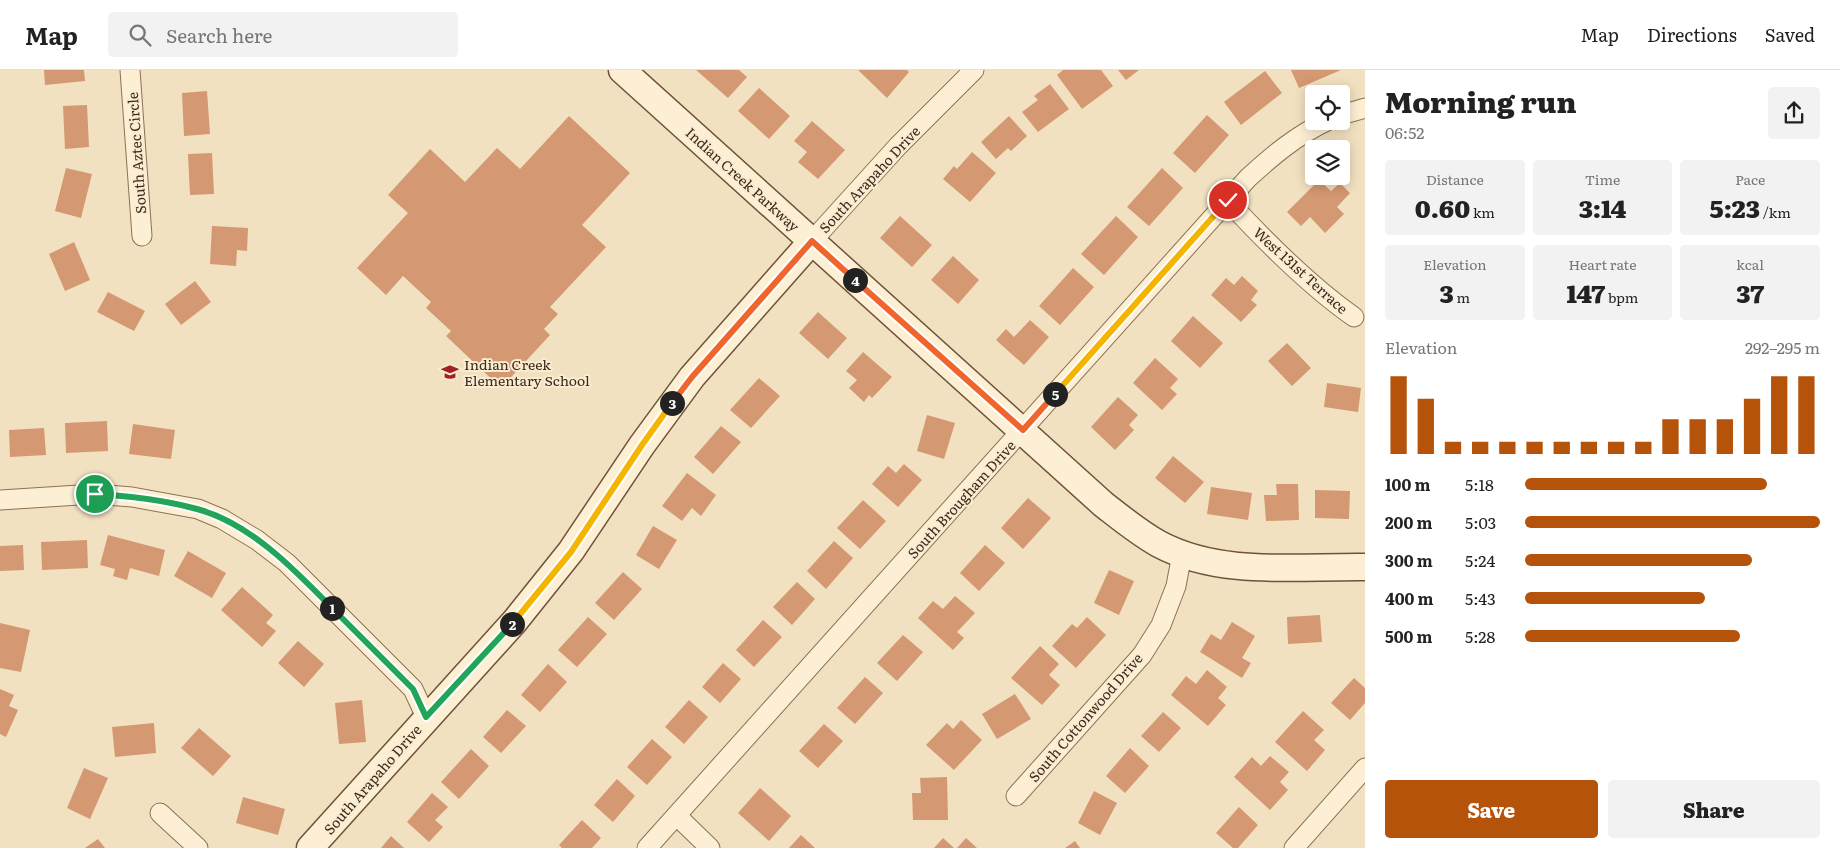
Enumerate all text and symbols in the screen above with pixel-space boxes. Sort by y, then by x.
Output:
search box [108,12,458,57]
text: Map [25,17,78,52]
icon: search [126,21,154,49]
text: Search here [166,21,272,49]
text: Map [1581,21,1619,48]
text: Directions [1647,21,1737,48]
text: Saved [1765,21,1815,48]
text: Morning run [1385,80,1576,122]
map controls [1305,85,1350,185]
button: locate [1305,85,1350,130]
button: share [1768,87,1820,139]
street label: South Aztec Circle [122,91,150,215]
text: 06:52 [1385,120,1424,144]
street label: South Arapaho Drive [814,121,924,237]
street label: Indian Creek Parkway [682,122,805,236]
button: layers [1305,140,1350,185]
text: Distance [1426,169,1484,189]
text: Time [1585,169,1620,189]
text: Pace [1735,169,1765,189]
pin [1207,179,1249,221]
icon: check [1214,186,1242,214]
text: 0.60 [1415,189,1470,226]
text: 3:14 [1579,189,1626,226]
text: 5:23 [1710,189,1760,226]
text: km [1470,202,1495,222]
text: /km [1760,202,1791,222]
street label: West 131st Terrace [1249,222,1353,318]
text: Elevation [1423,254,1486,274]
text: Heart rate [1569,254,1636,274]
text: kcal [1736,254,1764,274]
pin: 4 [842,268,868,292]
text: 4 [851,270,860,290]
text: 3 [1440,274,1454,311]
text: 147 [1567,274,1605,311]
text: 37 [1736,274,1764,311]
text: m [1454,287,1470,307]
text: bpm [1605,287,1638,307]
text: Elevation [1385,335,1457,359]
text: 292–295 m [1745,335,1820,359]
place label: Indian Creek Elementary School [464,354,590,390]
school or university icon: Indian Creek Elementary School [440,362,460,382]
pin: 5 [1042,382,1068,406]
text: 5 [1052,384,1059,404]
pin: 3 [660,390,684,416]
text: 3 [669,393,676,413]
street label: South Brougham Drive [902,435,1020,563]
text: 100 m [1385,472,1431,496]
text: 5:18 [1465,472,1494,496]
pin [74,473,116,515]
icon: arrive [81,480,109,508]
text: 200 m [1385,510,1432,534]
text: 5:03 [1465,510,1496,534]
text: 300 m [1385,548,1433,572]
text: 5:24 [1465,548,1495,572]
text: 400 m [1385,586,1434,610]
text: 5:43 [1465,586,1496,610]
pin: 1 [320,596,344,620]
text: 1 [330,598,335,618]
pin: 2 [500,612,524,636]
text: 2 [509,614,516,634]
text: 500 m [1385,624,1433,648]
text: 5:28 [1465,624,1495,648]
street label: South Cottonwood Drive [1023,648,1147,786]
street label: South Arapaho Drive [319,720,425,838]
button: Save [1385,780,1598,838]
button: Share [1608,780,1820,838]

